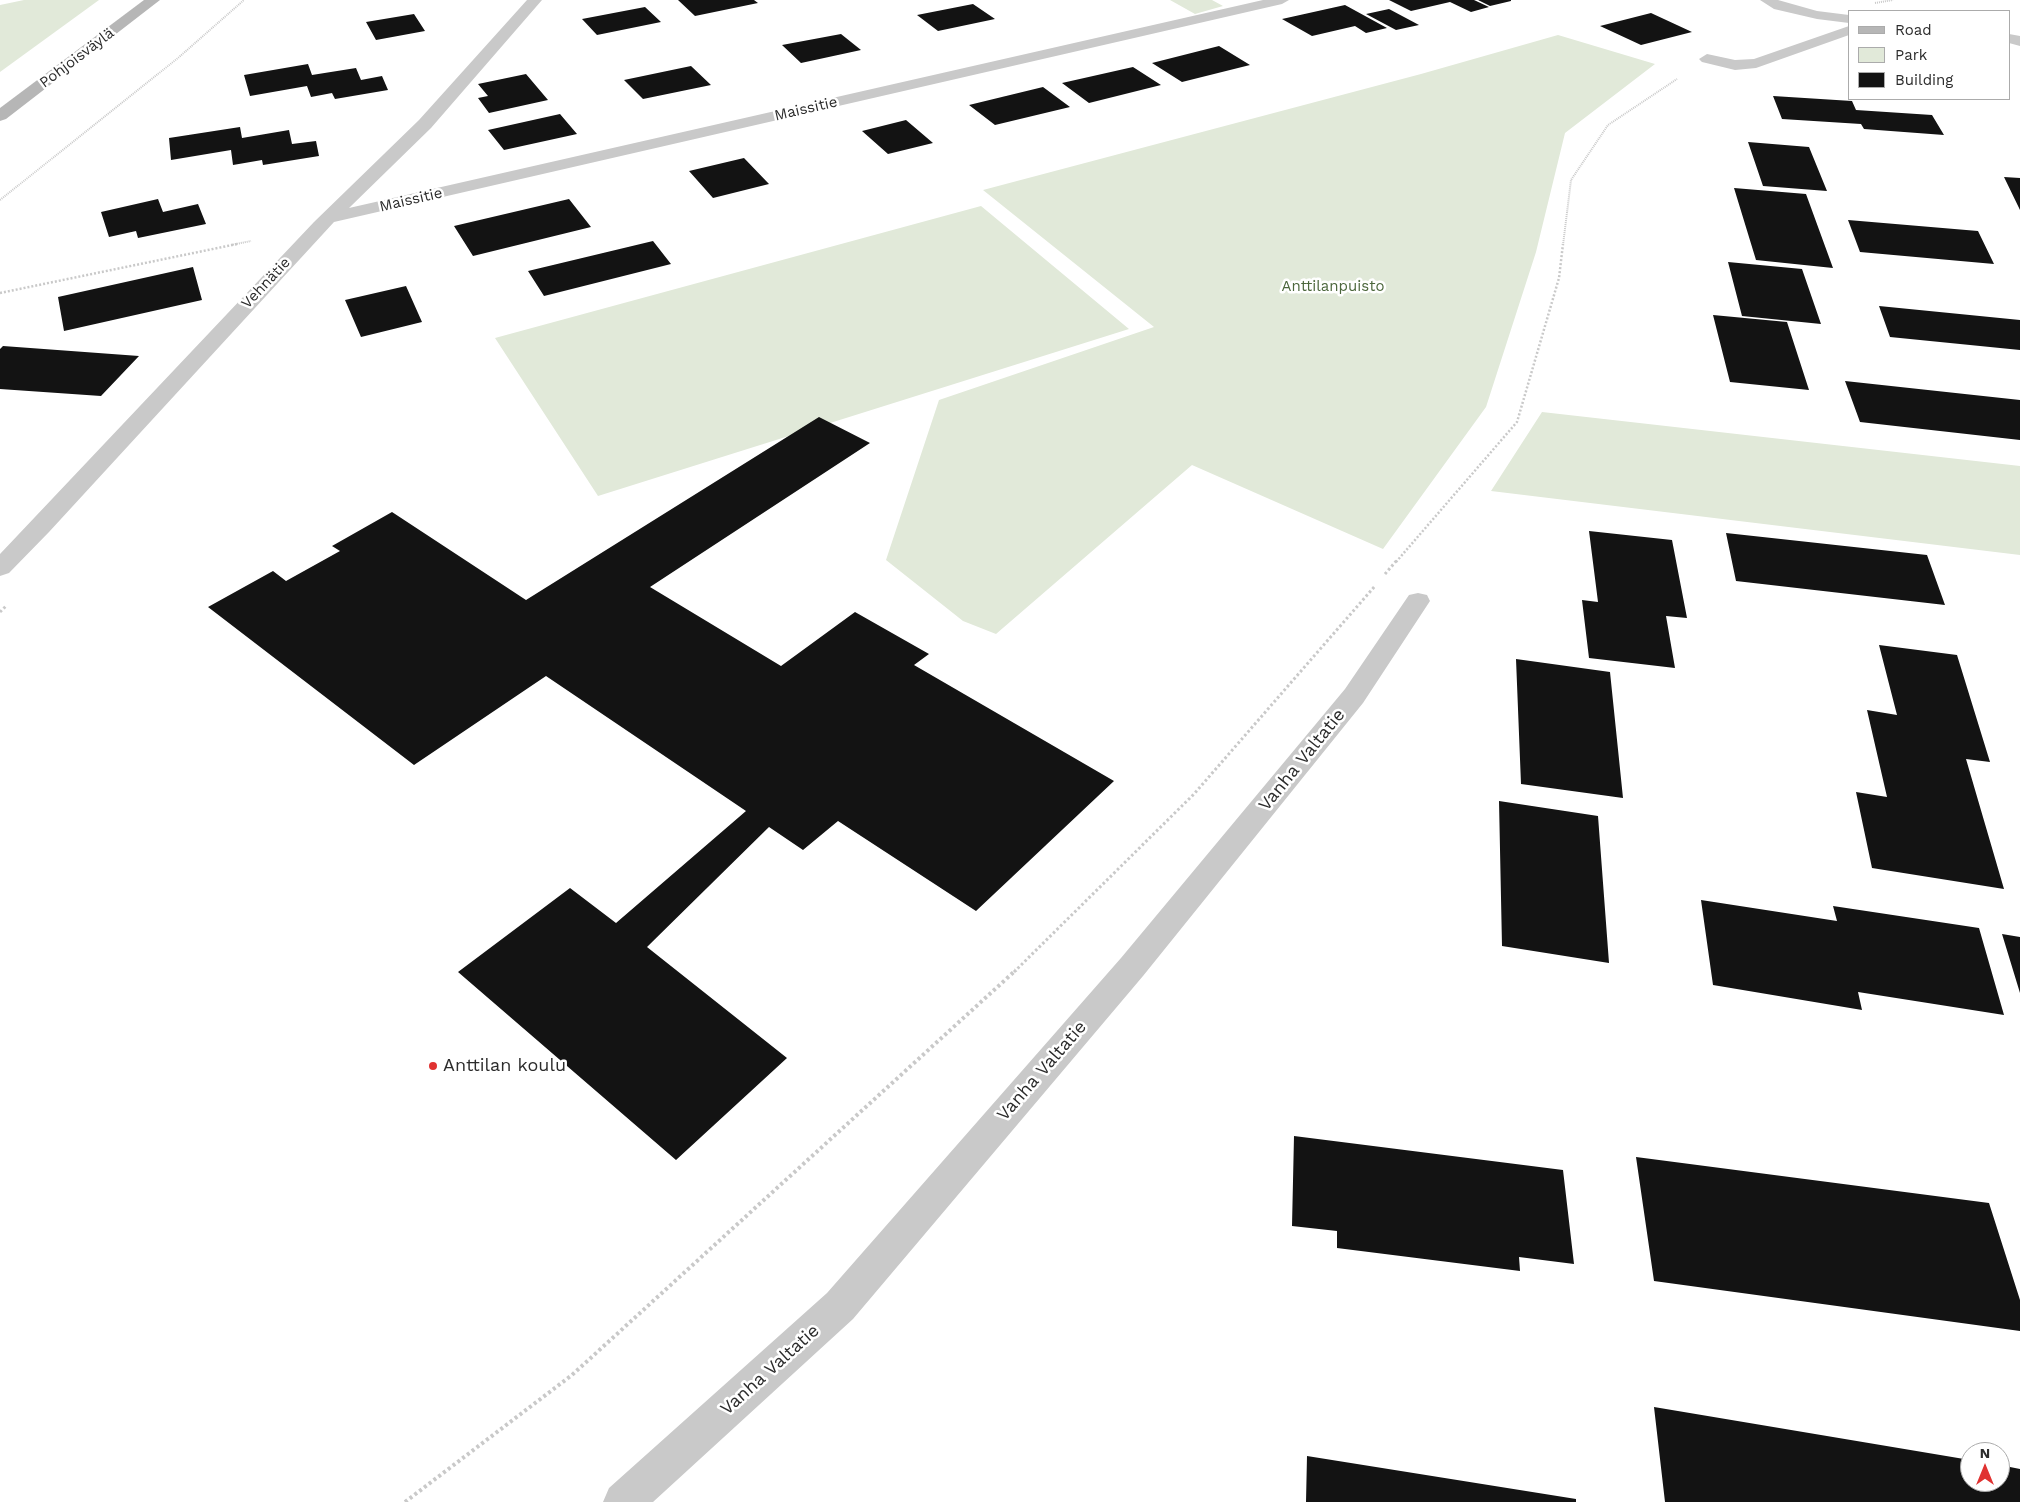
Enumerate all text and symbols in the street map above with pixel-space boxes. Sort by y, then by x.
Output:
legend [1848,10,2010,100]
text: Road [1895,21,1932,39]
street label: Pohjoisväylä [36,24,118,92]
text: Park [1895,46,1927,64]
text: Building [1895,71,1953,89]
street label: Maissitie [773,93,839,125]
street label: Maissitie [378,184,444,216]
street label: Vehnätie [238,254,294,312]
park label: Anttilanpuisto [1282,278,1384,296]
street label: Vanha Valtatie [1254,704,1350,816]
street label: Vanha Valtatie [993,1017,1091,1125]
place label: Anttilan koulu [443,1055,566,1077]
marker: Anttilan koulu [427,1060,439,1072]
street label: Vanha Valtatie [716,1320,824,1420]
north arrow [1960,1442,2010,1492]
text: N [1980,1445,1990,1461]

